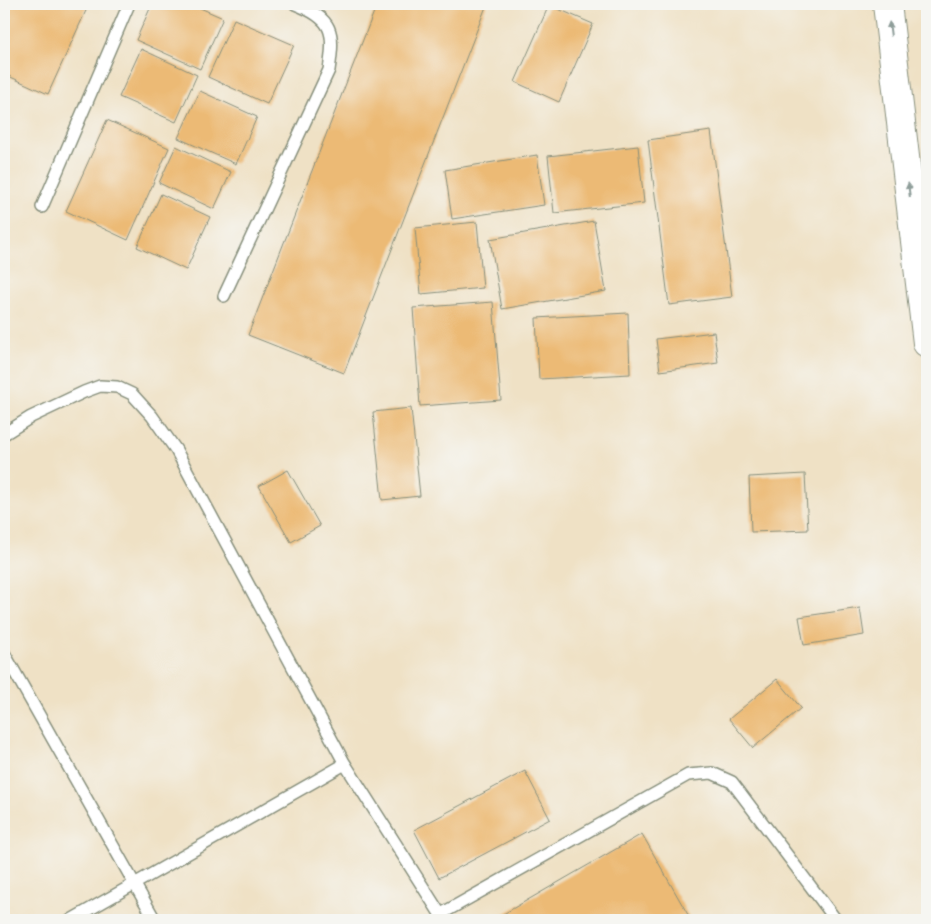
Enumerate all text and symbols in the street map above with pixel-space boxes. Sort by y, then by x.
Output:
one-way arrow [886,21,894,37]
one-way arrow [905,182,913,198]

